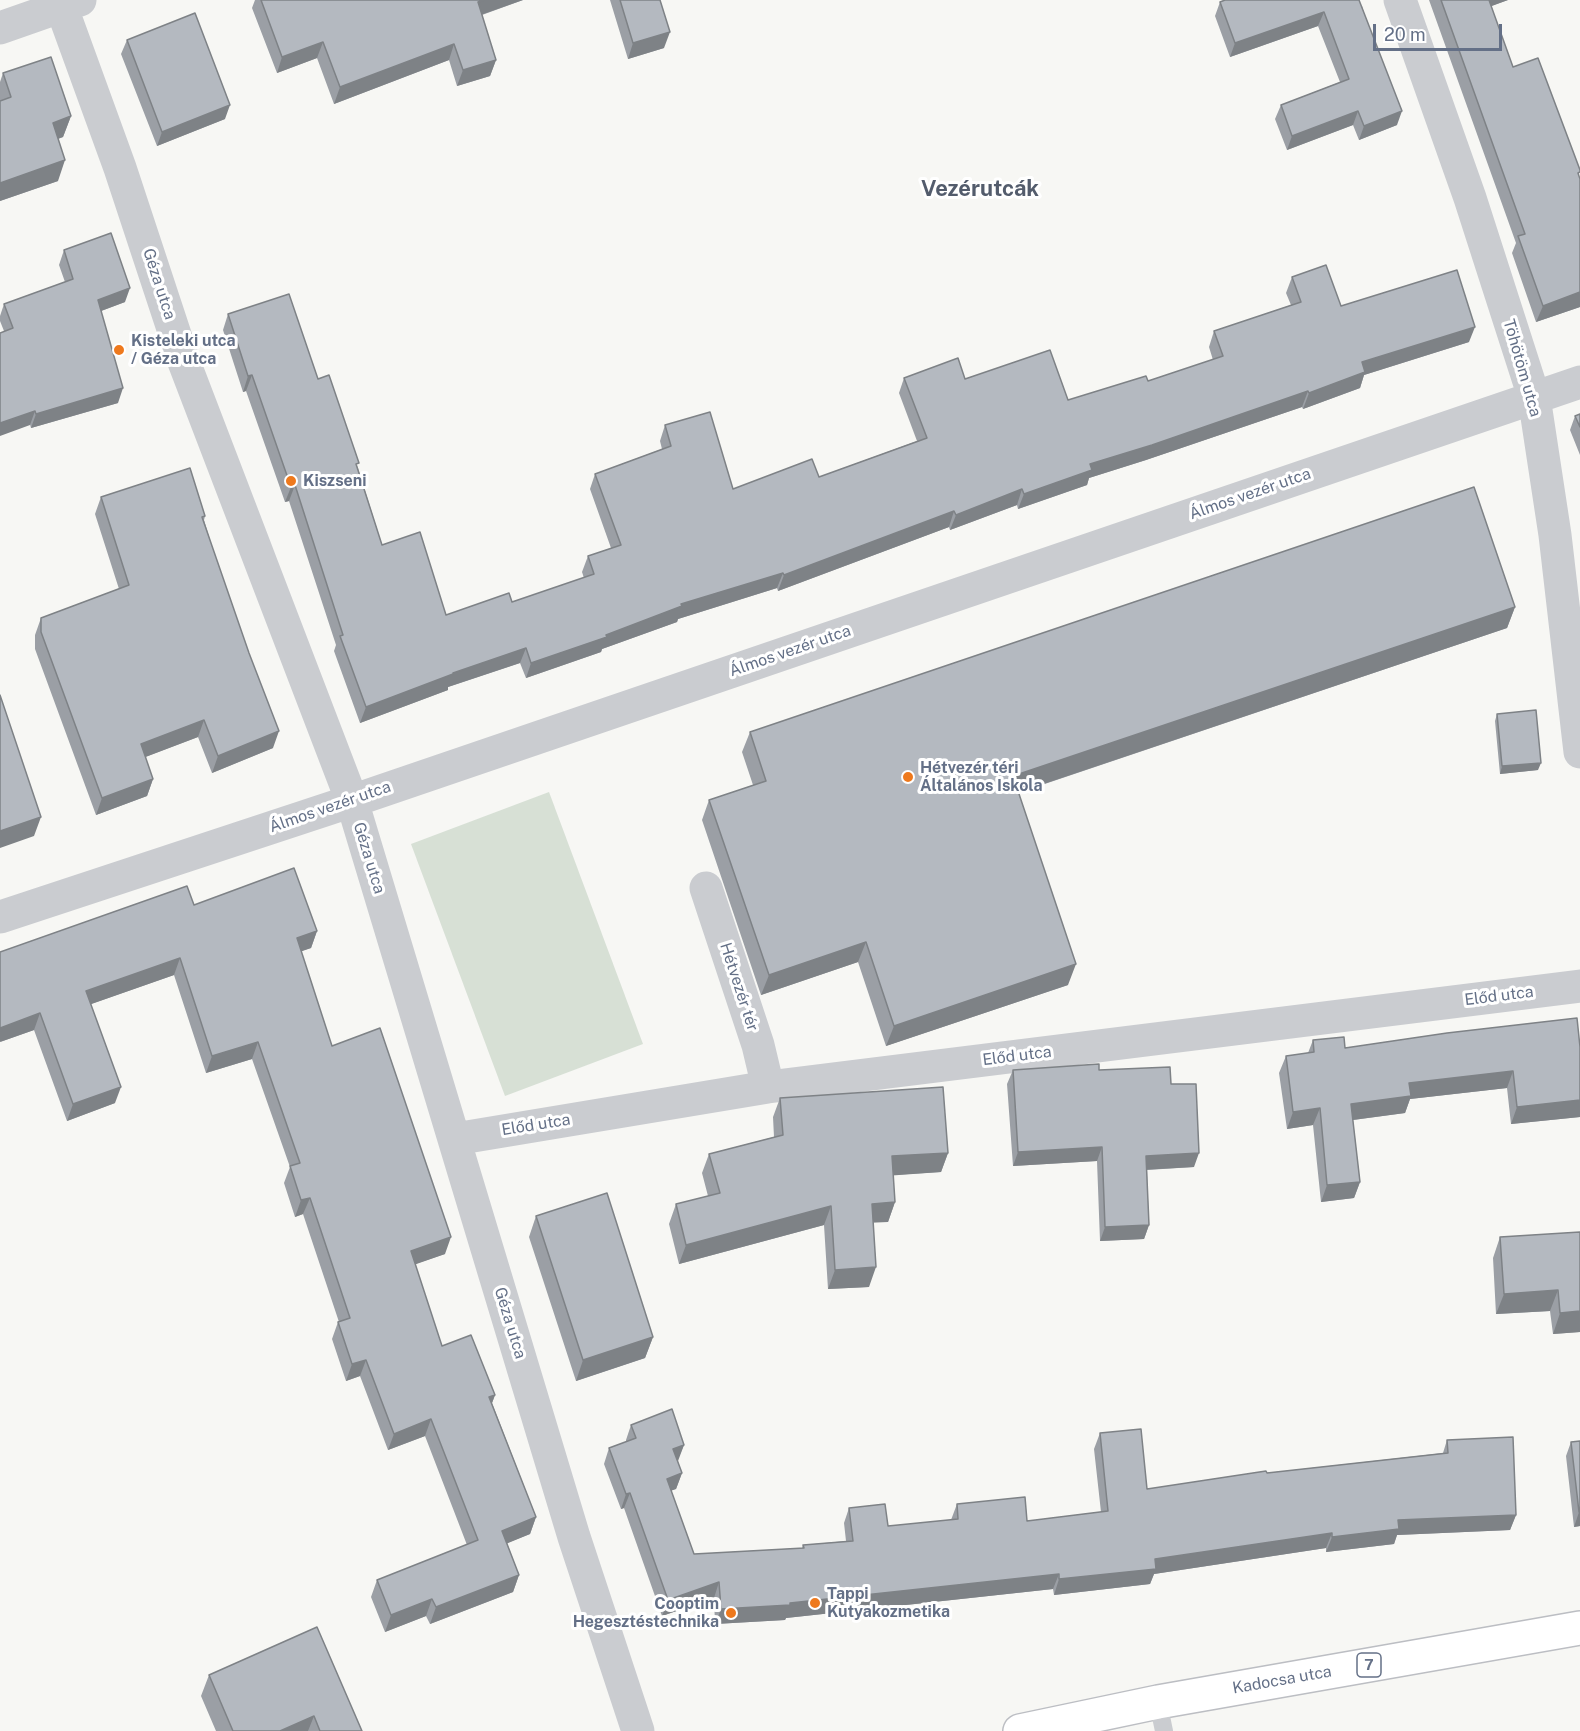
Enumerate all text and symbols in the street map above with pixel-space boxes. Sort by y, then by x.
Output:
scale bar [1376,12,1505,50]
text: 20 m [1384,24,1426,45]
district label: Vezérutcák [921,176,1039,202]
street label: Géza utca [138,246,180,322]
street label: Töhötöm utca [1499,317,1545,419]
place label: Kisteleki utca / Géza utca [131,331,236,369]
marker: Kisteleki utca / Géza utca [112,343,126,357]
street label: Álmos vezér utca [1187,464,1313,524]
place label: Kiszseni [303,471,367,491]
marker: Kiszseni [284,474,298,488]
street label: Álmos vezér utca [727,621,853,681]
place label: Hétvezér téri Általános Iskola [920,758,1043,796]
marker: Hétvezér téri Általános Iskola [901,770,915,784]
street label: Álmos vezér utca [267,777,393,837]
street label: Géza utca [349,820,389,896]
street label: Hétvezér tér [716,940,762,1034]
street label: Előd utca [1463,982,1535,1010]
street label: Előd utca [981,1042,1053,1070]
street label: Előd utca [500,1110,572,1140]
street label: Géza utca [490,1285,530,1361]
place label: Tappi Kutyakozmetika [827,1584,950,1622]
place label: Cooptim Hegesztéstechnika [573,1594,719,1632]
marker: Tappi Kutyakozmetika [808,1596,822,1610]
marker: Cooptim Hegesztéstechnika [724,1606,738,1620]
road number: 7 [1357,1653,1381,1677]
street label: Kadocsa utca [1231,1662,1333,1698]

